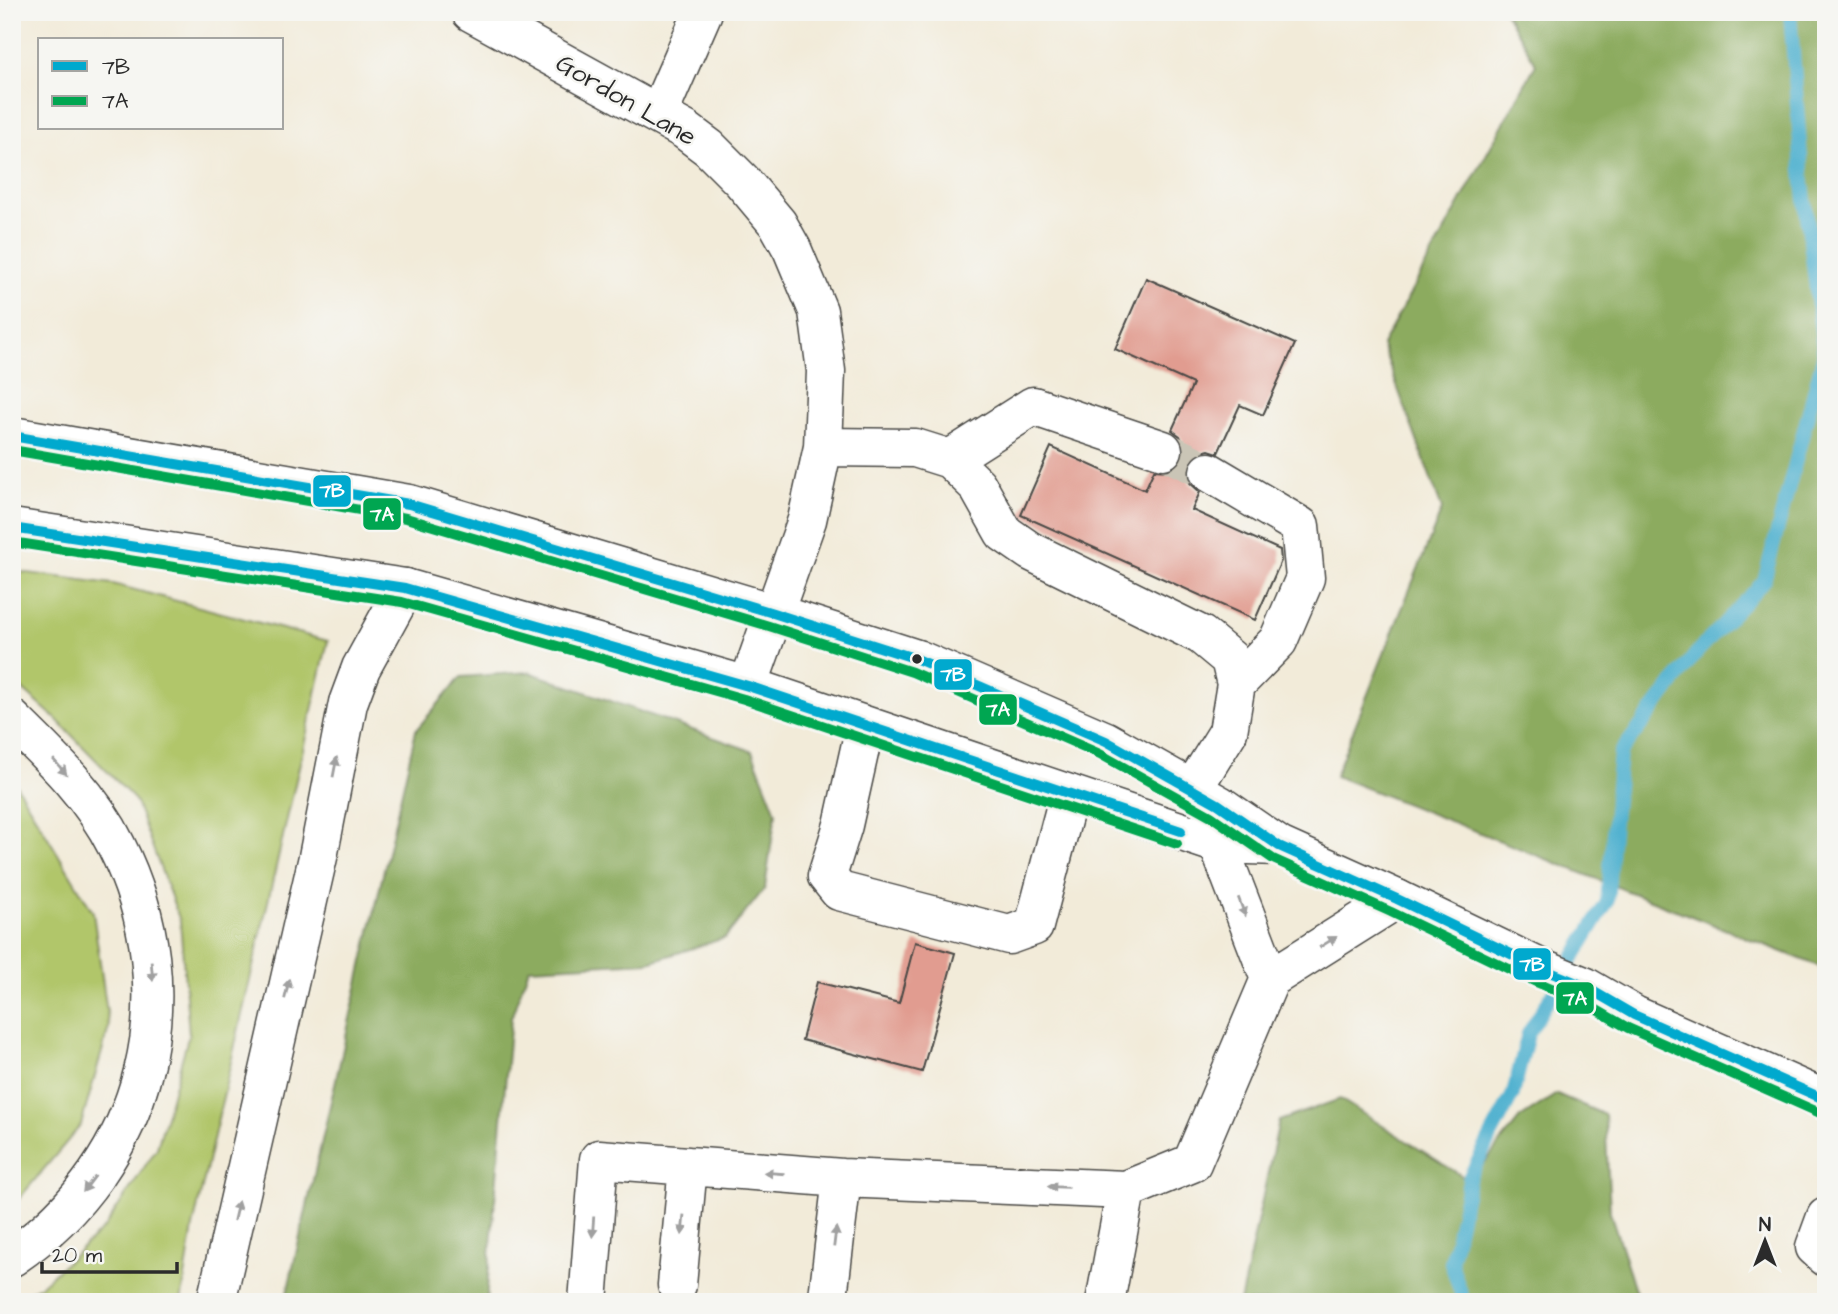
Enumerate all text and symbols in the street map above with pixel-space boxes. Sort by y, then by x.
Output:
legend [38,38,284,130]
street label: Gordon Lane [549,45,703,155]
text: 7B [102,53,130,82]
text: 7A [102,87,129,116]
line badge: 7B [312,474,352,508]
text: 7B [318,478,345,505]
line badge: 7A [362,497,402,531]
text: 7A [369,502,395,529]
unlabelled marker [910,652,924,666]
line badge: 7B [933,658,973,691]
text: 7B [939,662,966,689]
line badge: 7A [978,693,1018,726]
text: 7A [985,697,1011,724]
one-way arrow [330,756,341,778]
one-way arrow [52,758,68,776]
one-way arrow [1237,897,1248,918]
one-way arrow [1318,936,1338,949]
line badge: 7B [1512,947,1552,981]
text: 7B [1518,952,1545,979]
one-way arrow [147,960,158,982]
one-way arrow [282,978,293,1000]
line badge: 7A [1555,981,1595,1015]
text: 7A [1562,986,1588,1013]
one-way arrow [762,1167,784,1178]
one-way arrow [83,1175,97,1193]
one-way arrow [1047,1182,1069,1193]
one-way arrow [231,1200,242,1222]
north arrow [1730,1206,1800,1276]
text: N [1759,1212,1771,1239]
one-way arrow [677,1215,688,1237]
one-way arrow [587,1217,598,1239]
one-way arrow [829,1226,840,1248]
scale bar [42,1230,177,1274]
text: 20 m [52,1241,103,1270]

